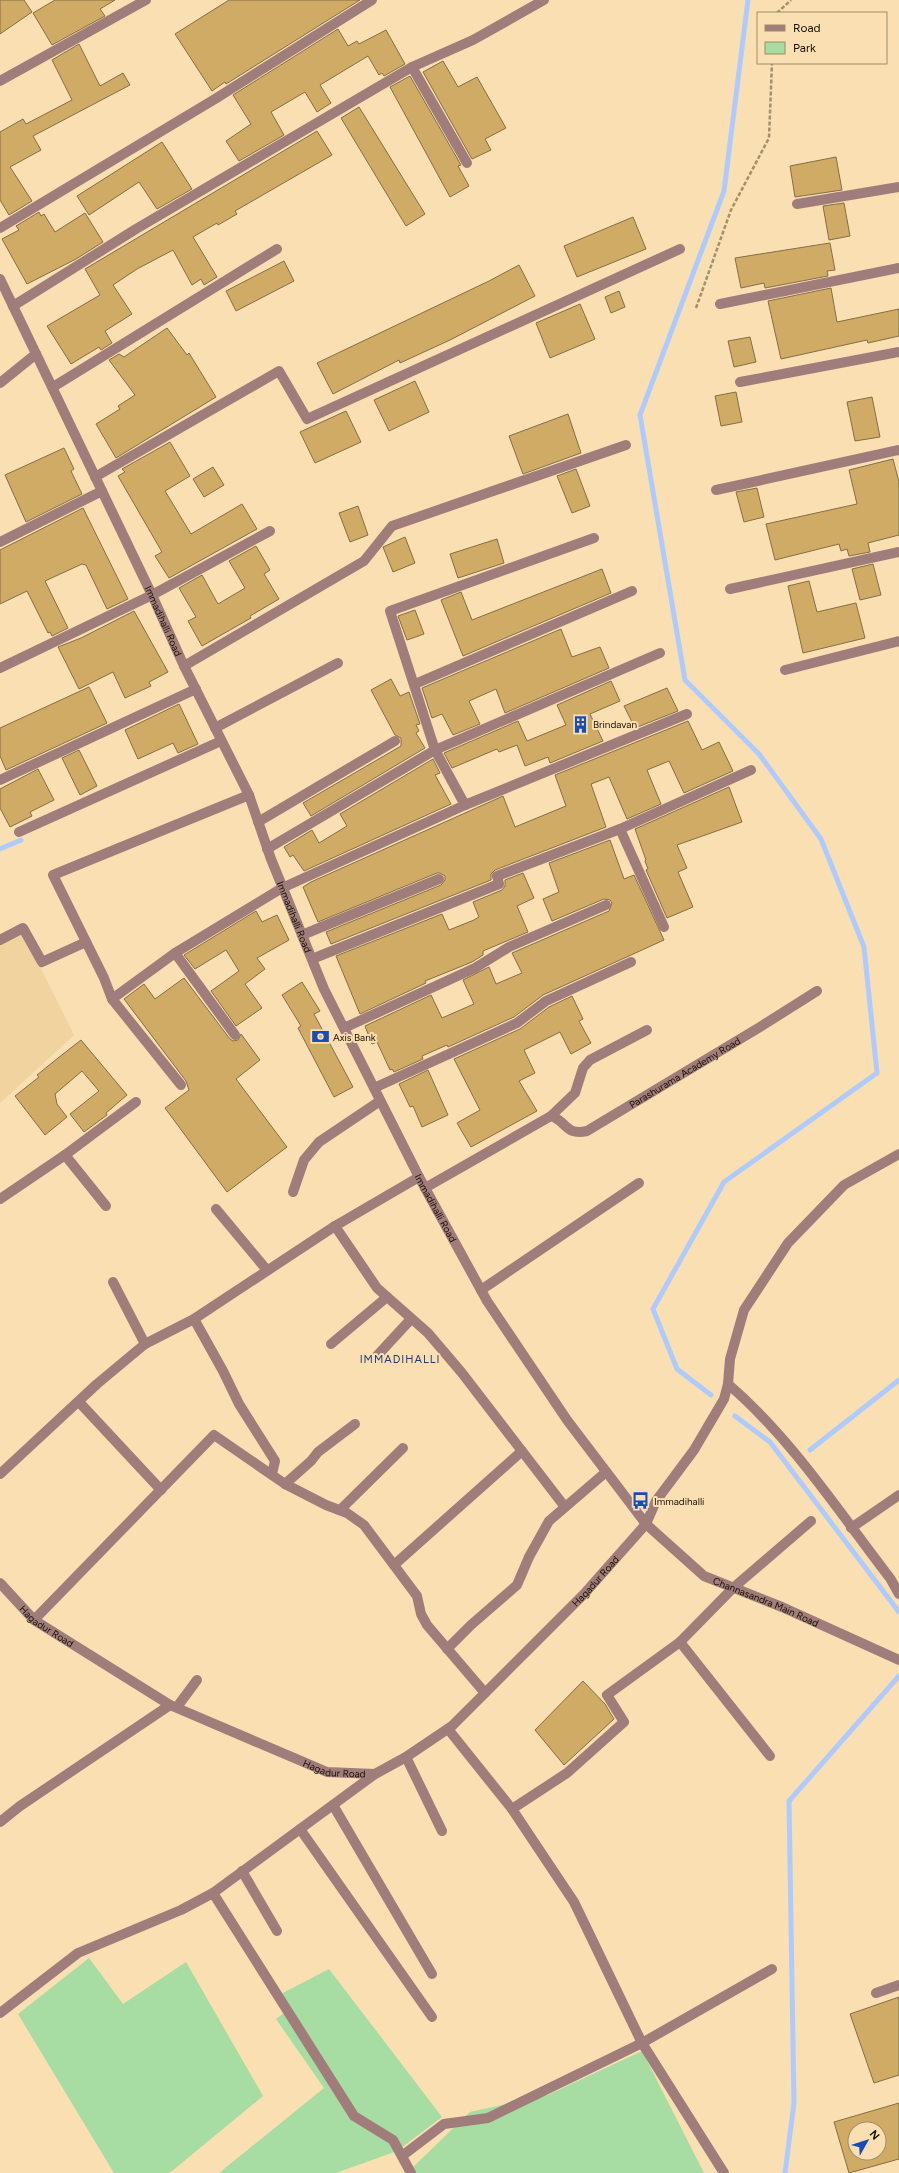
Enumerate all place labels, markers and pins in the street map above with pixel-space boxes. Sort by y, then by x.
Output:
building icon: Brindavan [570,714,590,734]
place label: Brindavan [593,718,637,731]
bank icon: Axis Bank [310,1027,330,1047]
place label: Axis Bank [333,1031,376,1044]
bus stop icon: Immadihalli [631,1491,651,1511]
place label: Immadihalli [654,1495,704,1508]

